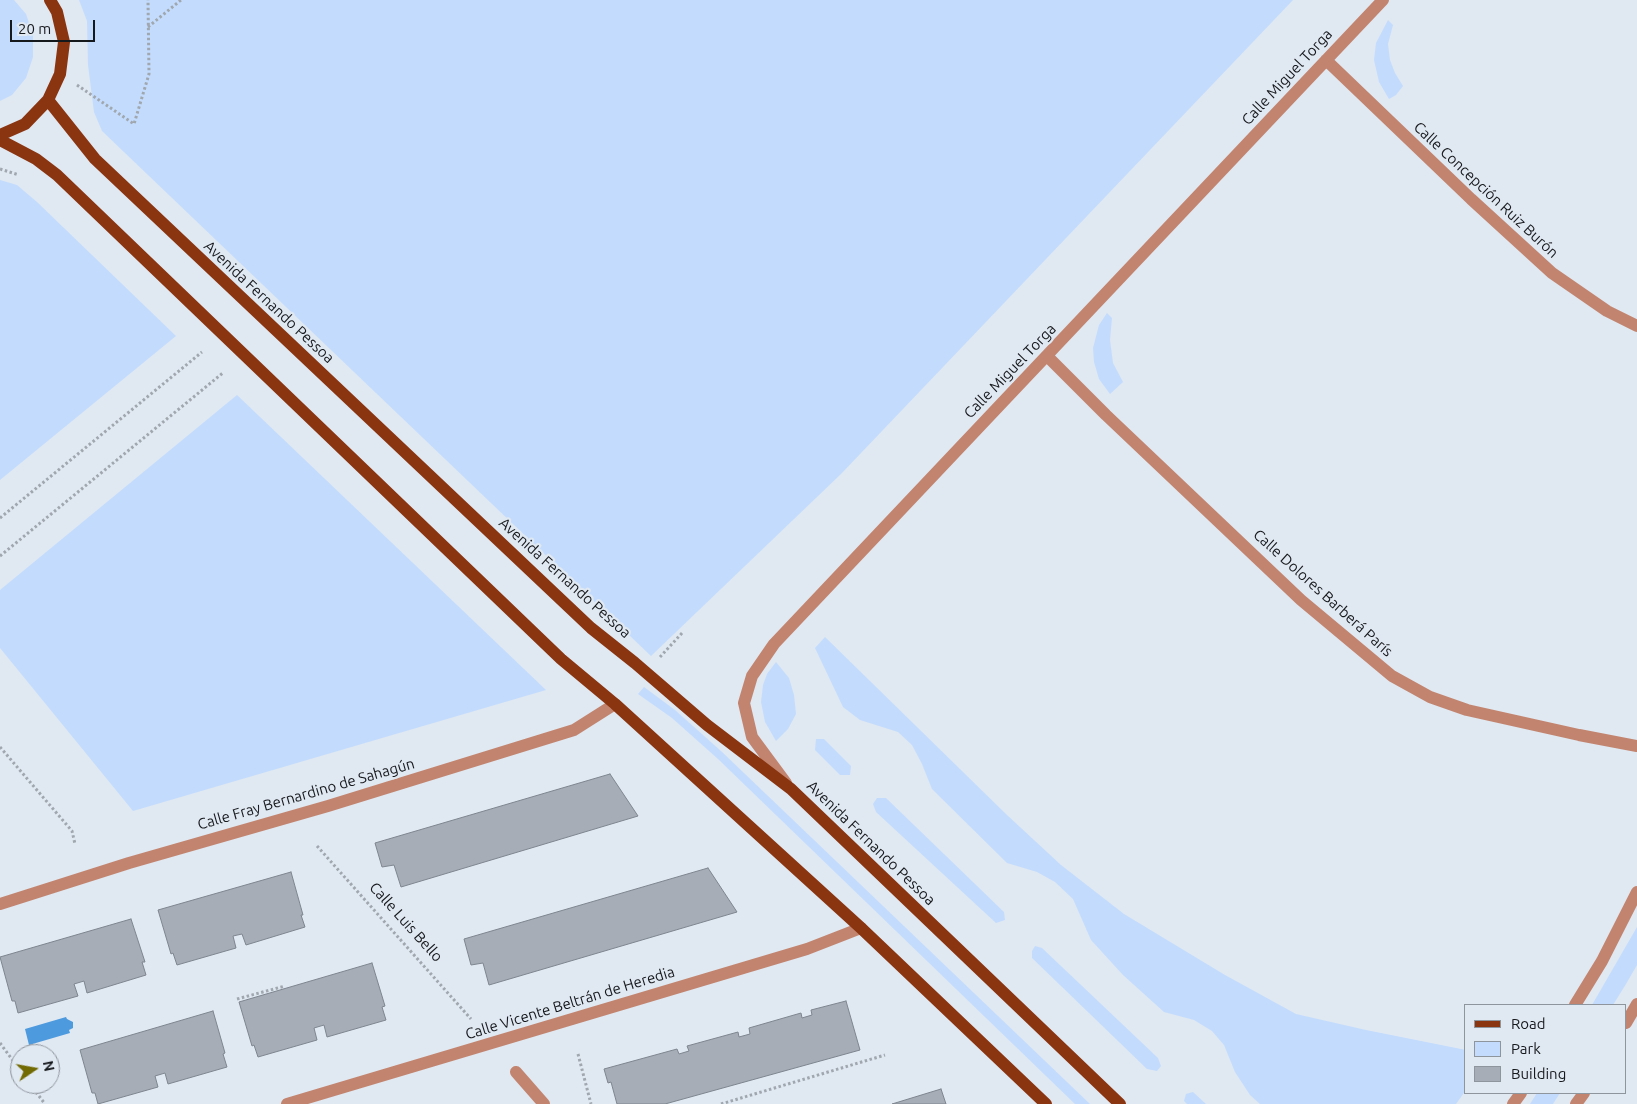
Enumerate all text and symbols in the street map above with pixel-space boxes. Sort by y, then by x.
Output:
scale bar [12,10,98,42]
text: 20 m [18,20,51,37]
street label: Calle Miguel Torga [1238,25,1336,129]
street label: Calle Concepción Ruiz Burón [1410,118,1562,262]
street label: Avenida Fernando Pessoa [200,237,338,367]
street label: Calle Miguel Torga [960,320,1060,422]
street label: Avenida Fernando Pessoa [495,514,635,642]
street label: Calle Dolores Barberá París [1249,526,1397,660]
street label: Calle Fray Bernardino de Sahagún [195,754,417,834]
street label: Avenida Fernando Pessoa [803,777,939,909]
street label: Calle Luis Bello [366,879,446,965]
street label: Calle Vicente Beltrán de Heredia [463,963,677,1043]
legend [1464,1004,1627,1094]
text: Road [1511,1015,1546,1032]
text: Park [1511,1040,1541,1057]
north arrow [10,1044,60,1094]
text: N [40,1059,58,1073]
text: Building [1511,1065,1566,1082]

